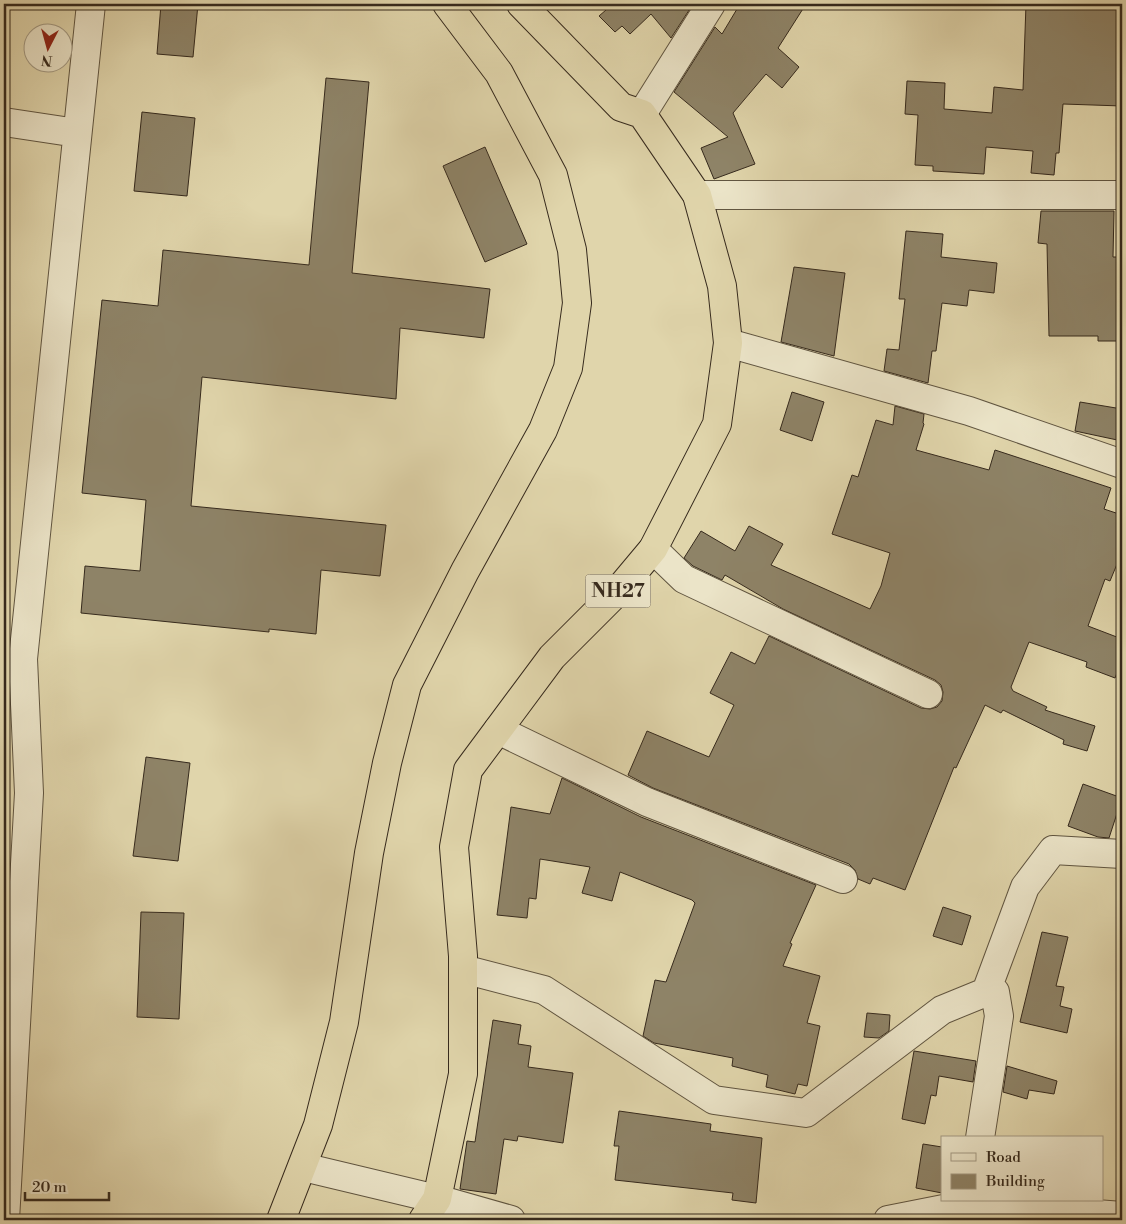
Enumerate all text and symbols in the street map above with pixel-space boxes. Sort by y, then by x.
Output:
north arrow [22,22,72,72]
text: N [40,50,53,69]
road number: NH27 [586,574,650,608]
legend [941,1136,1104,1202]
text: Road [986,1148,1021,1167]
scale bar [25,1169,109,1201]
text: Building [985,1172,1045,1191]
text: 20 m [32,1178,67,1197]

